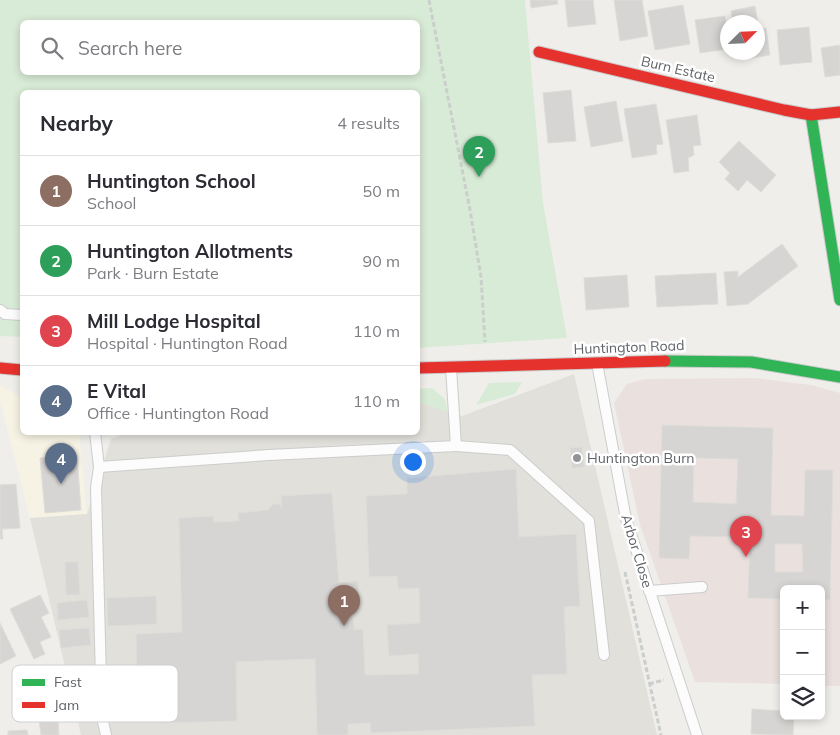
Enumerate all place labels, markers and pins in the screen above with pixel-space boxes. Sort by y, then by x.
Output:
pin: 2 [463,136,495,177]
pin: 4 [45,443,77,484]
place label: Huntington Burn [587,449,694,467]
marker: Huntington Burn [571,452,583,464]
pin: 3 [730,516,762,557]
pin: 1 [328,585,360,626]

